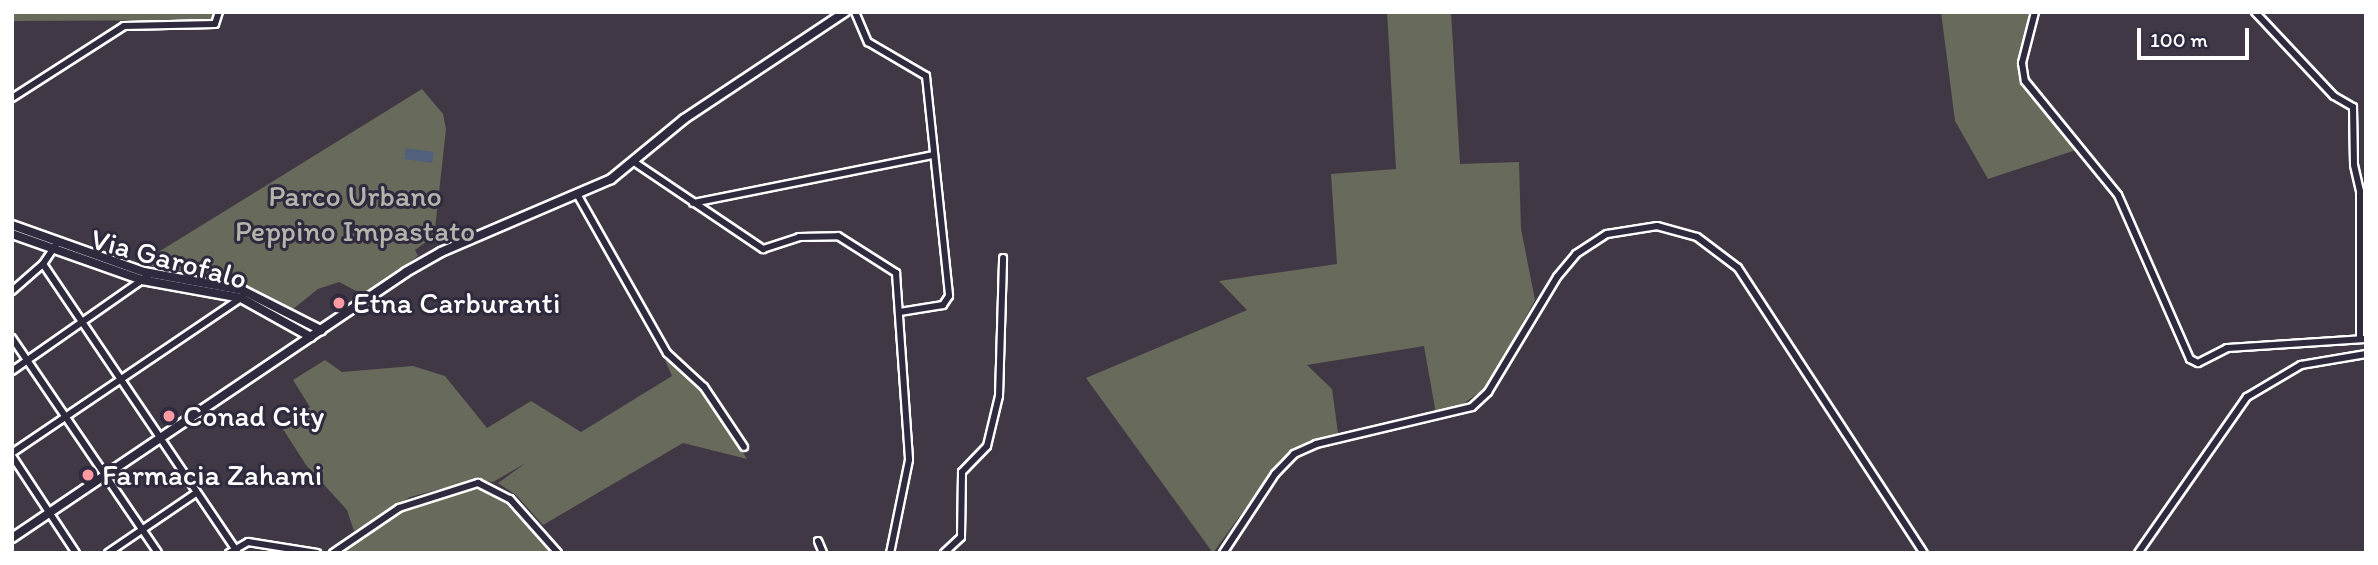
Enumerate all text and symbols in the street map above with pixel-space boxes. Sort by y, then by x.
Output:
scale bar [2140,14,2252,58]
text: 100 m [2150,27,2208,52]
park label: Parco Urbano Peppino Impastato [235,178,475,248]
street label: Via Garofalo [87,221,251,297]
place label: Etna Carburanti [353,285,561,321]
marker: Etna Carburanti [331,295,347,311]
place label: Conad City [183,398,324,434]
marker: Conad City [161,408,177,424]
place label: Farmacia Zahami [102,457,322,493]
marker: Farmacia Zahami [80,467,96,483]

